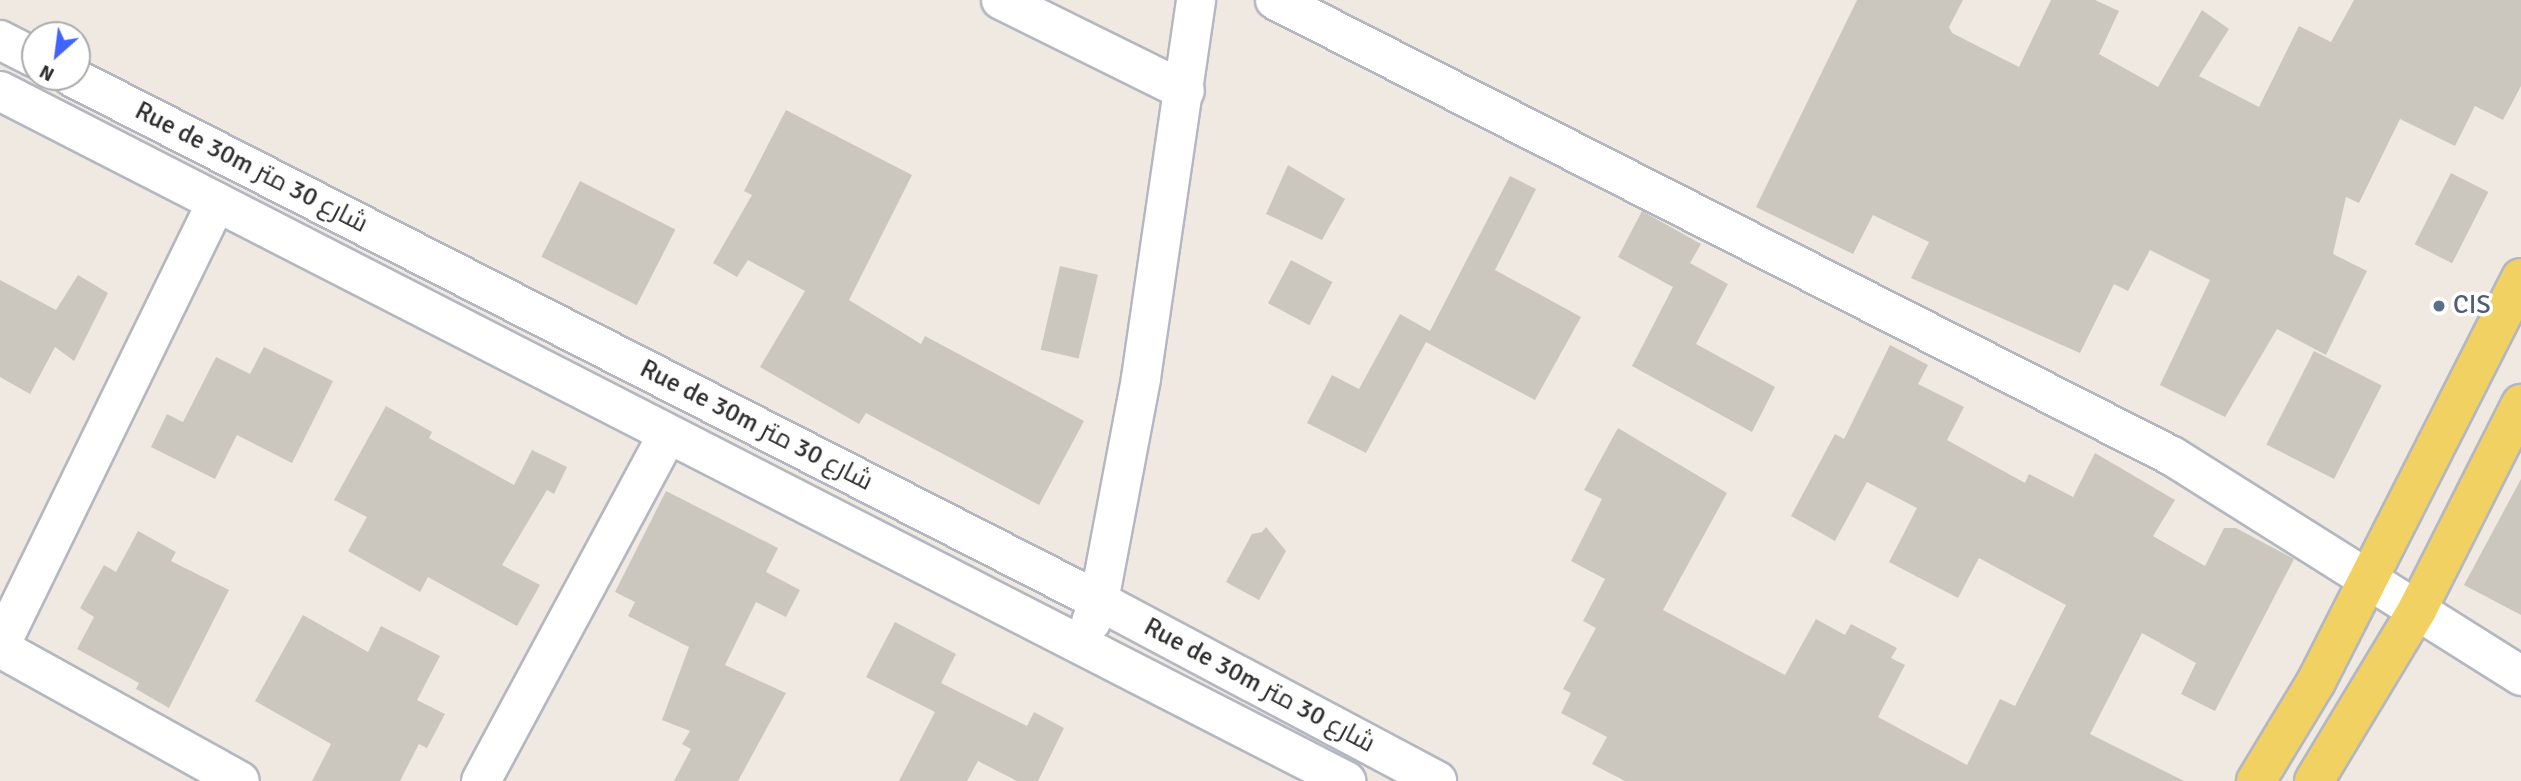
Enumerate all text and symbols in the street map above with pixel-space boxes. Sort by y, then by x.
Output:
north arrow [21,21,91,91]
text: N [36,59,59,86]
street label: Rue de 30m شارع 30 متر [129,96,373,240]
place label: CIS [2453,290,2491,322]
marker: CIS [2431,298,2447,314]
street label: Rue de 30m شارع 30 متر [634,354,878,498]
street label: Rue de 30m شارع 30 متر [1138,612,1380,760]

